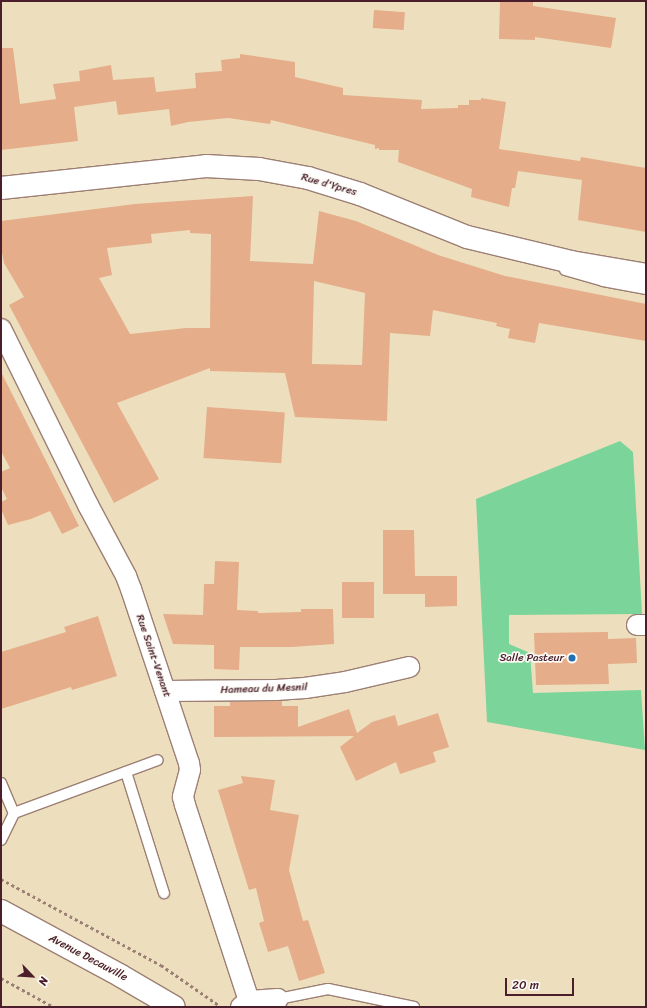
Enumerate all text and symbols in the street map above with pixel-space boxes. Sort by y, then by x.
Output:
street label: Rue d'Ypres [300,171,358,199]
street label: Rue Saint-Venant [133,613,173,699]
place label: Salle Pasteur [499,651,564,665]
marker: Salle Pasteur [567,653,577,663]
street label: Hameau du Mesnil [220,681,308,697]
street label: Avenue Decauville [46,932,130,984]
north arrow [12,956,52,996]
scale bar [507,970,576,996]
text: N [33,974,54,989]
text: 20 m [512,974,539,996]

